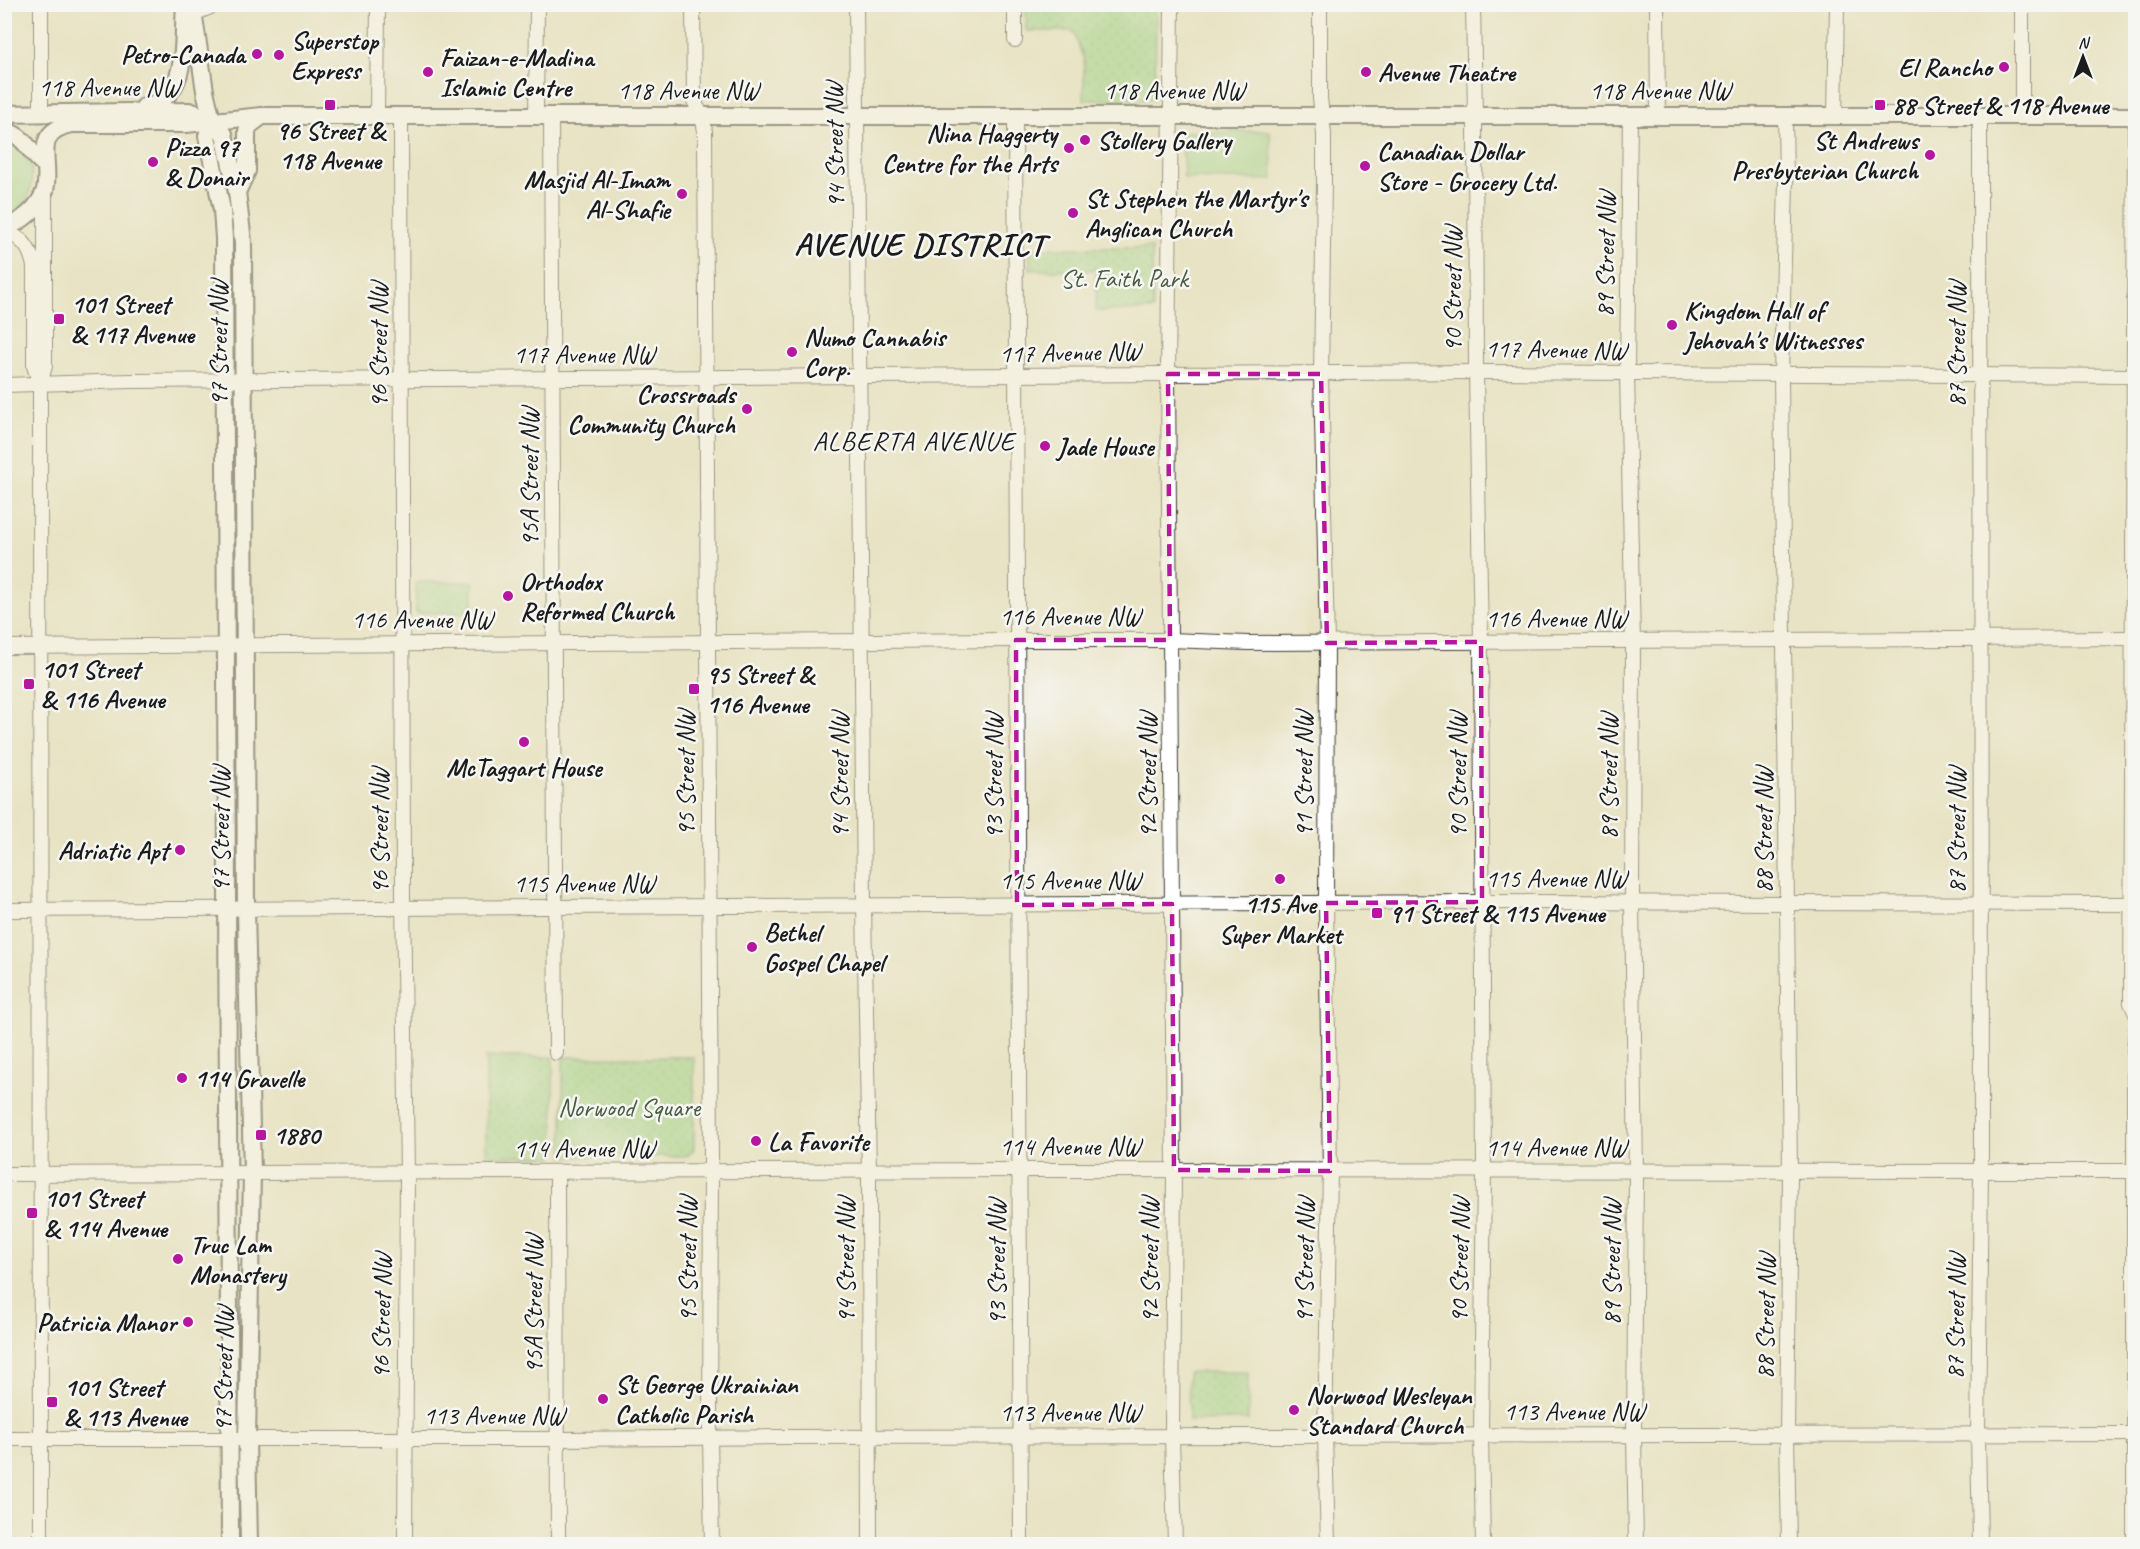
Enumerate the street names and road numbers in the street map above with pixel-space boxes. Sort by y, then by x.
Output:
street label: 118 Avenue NW [38,71,183,104]
street label: 118 Avenue NW [617,74,762,107]
street label: 118 Avenue NW [1103,74,1248,107]
street label: 118 Avenue NW [1589,74,1734,107]
street label: 94 Street NW [817,78,852,209]
street label: 89 Street NW [1588,187,1623,318]
street label: 90 Street NW [1436,222,1469,352]
street label: 97 Street NW [202,276,235,406]
street label: 87 Street NW [1940,277,1973,407]
street label: 96 Street NW [362,278,395,408]
street label: 117 Avenue NW [1485,332,1630,367]
street label: 117 Avenue NW [999,335,1144,370]
street label: 117 Avenue NW [513,338,658,371]
street label: 95A Street NW [513,404,546,547]
street label: 116 Avenue NW [999,600,1144,633]
street label: 116 Avenue NW [1485,602,1630,635]
street label: 116 Avenue NW [351,603,496,636]
street label: 95 Street NW [669,706,702,836]
street label: 91 Street NW [1287,707,1320,837]
street label: 94 Street NW [823,708,856,838]
street label: 92 Street NW [1131,708,1164,838]
street label: 90 Street NW [1441,708,1474,838]
street label: 93 Street NW [977,709,1010,839]
street label: 89 Street NW [1592,709,1625,839]
street label: 97 Street NW [204,762,237,892]
street label: 88 Street NW [1747,763,1780,893]
street label: 87 Street NW [1940,763,1973,893]
street label: 96 Street NW [363,764,396,894]
street label: 115 Avenue NW [1485,862,1630,895]
street label: 115 Avenue NW [999,864,1144,897]
street label: 115 Avenue NW [513,867,658,900]
street label: 114 Avenue NW [999,1130,1144,1163]
street label: 114 Avenue NW [1485,1131,1630,1164]
street label: 114 Avenue NW [513,1132,658,1165]
street label: 95 Street NW [671,1192,704,1322]
street label: 94 Street NW [829,1193,862,1323]
street label: 92 Street NW [1133,1193,1166,1323]
street label: 91 Street NW [1287,1193,1322,1324]
street label: 90 Street NW [1442,1193,1477,1324]
street label: 93 Street NW [980,1195,1013,1325]
street label: 89 Street NW [1595,1195,1628,1325]
street label: 95A Street NW [517,1231,550,1374]
street label: 96 Street NW [364,1249,399,1380]
street label: 88 Street NW [1748,1249,1783,1380]
street label: 87 Street NW [1938,1249,1973,1380]
street label: 97 Street NW [206,1302,241,1433]
street label: 113 Avenue NW [1503,1395,1648,1428]
street label: 113 Avenue NW [999,1396,1144,1429]
street label: 113 Avenue NW [423,1399,568,1432]

